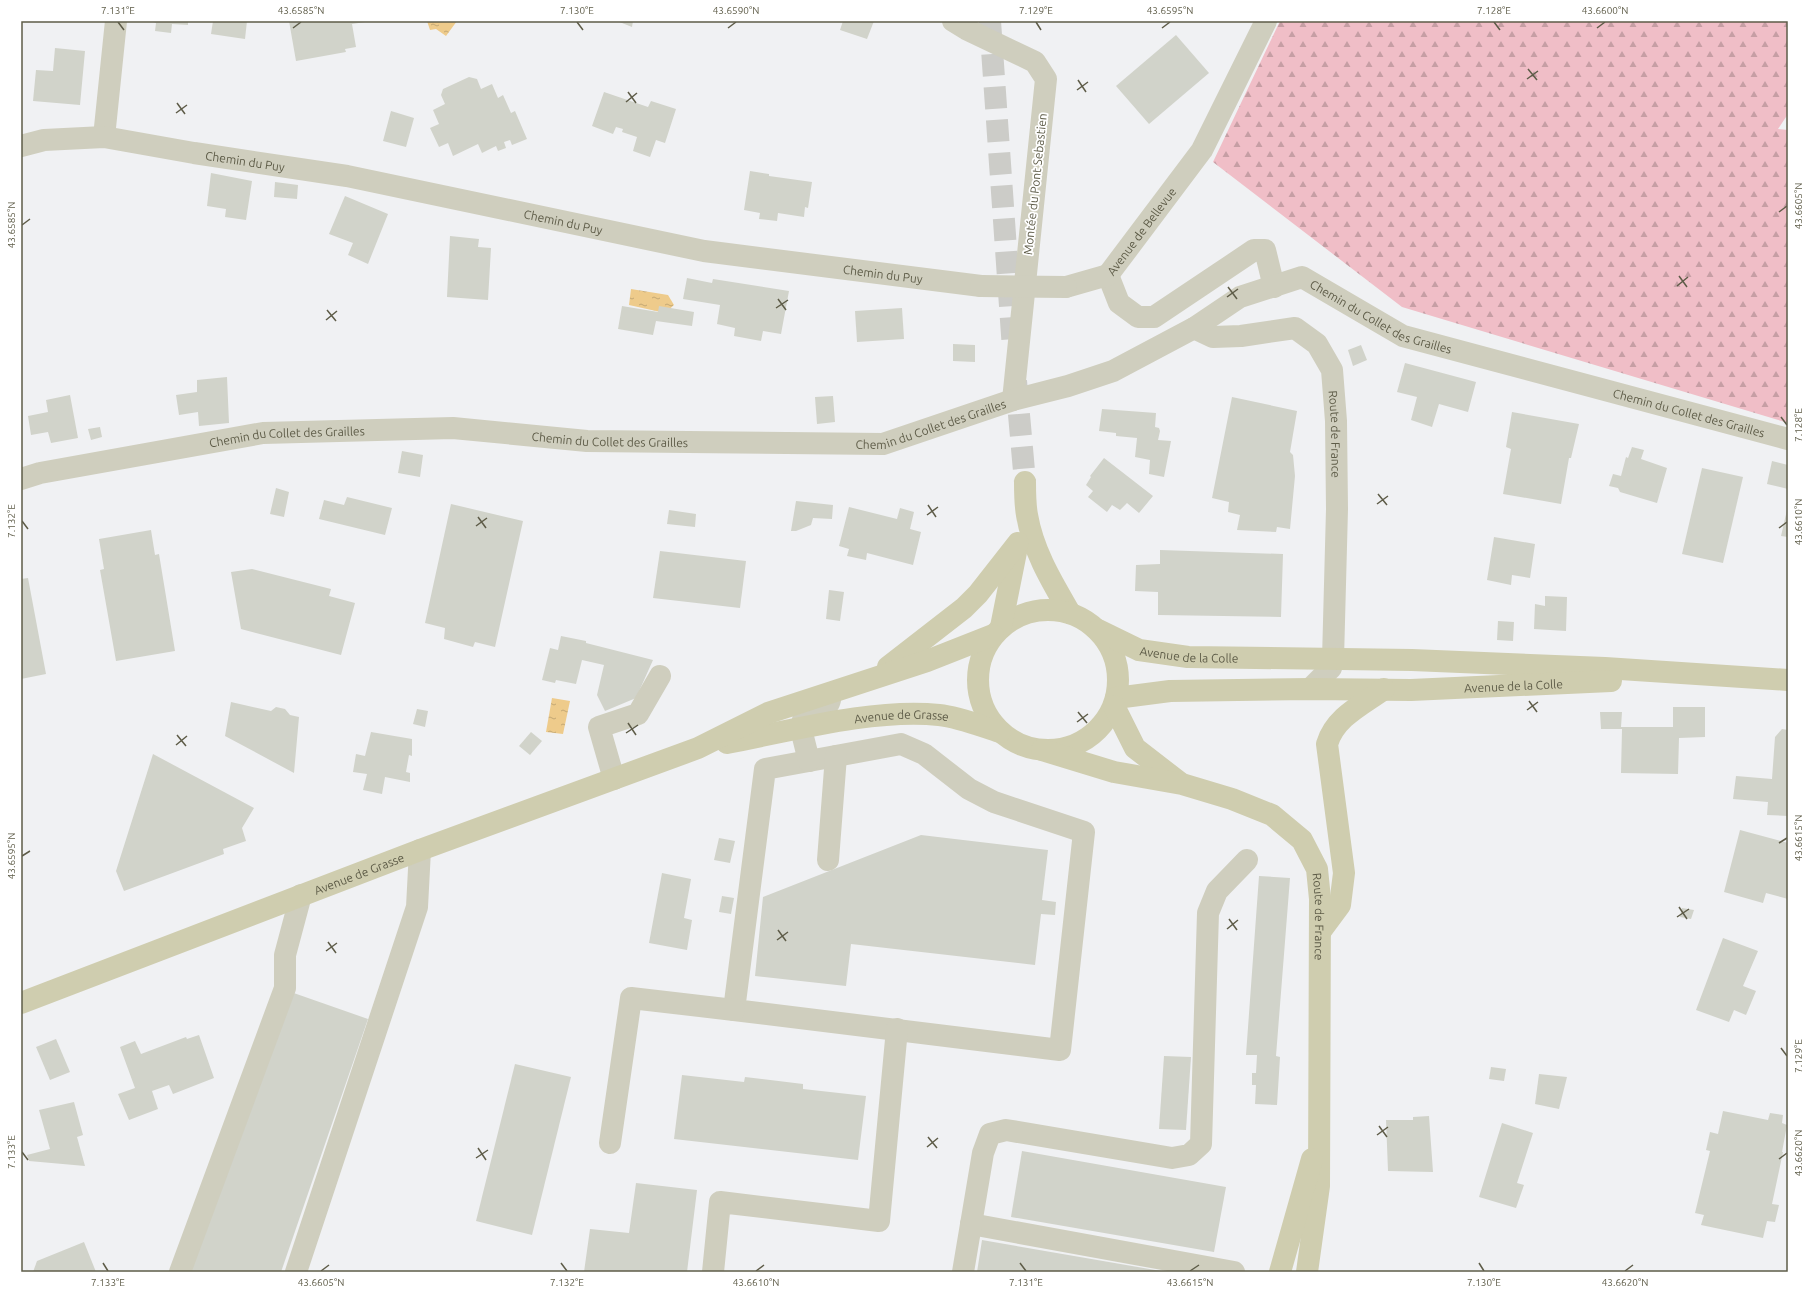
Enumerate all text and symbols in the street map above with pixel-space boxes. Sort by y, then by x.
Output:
text: 7.131°E [101,5,135,16]
text: 43.6585°N [278,5,324,16]
text: 7.130°E [560,5,594,16]
text: 43.6590°N [713,5,759,16]
text: 7.129°E [1019,5,1053,16]
text: 43.6595°N [1147,5,1193,16]
text: 7.128°E [1477,5,1511,16]
text: 43.6600°N [1582,5,1628,16]
street label: Montée du Pont Sebastien [1021,113,1049,255]
street label: Chemin du Puy [205,148,286,173]
text: 43.6605°N [1793,183,1804,229]
street label: Avenue de Bellevue [1104,185,1178,277]
text: 43.6585°N [6,202,17,248]
street label: Chemin du Puy [523,207,604,236]
street label: Chemin du Puy [842,262,924,285]
street label: Chemin du Collet des Grailles [1308,277,1453,355]
street label: Chemin du Collet des Grailles [1612,386,1766,439]
street label: Route de France [1327,390,1343,478]
street label: Chemin du Collet des Grailles [855,396,1007,451]
text: 7.128°E [1793,408,1804,442]
street label: Chemin du Collet des Grailles [208,424,365,449]
street label: Chemin du Collet des Grailles [531,429,688,449]
text: 43.6610°N [1793,499,1804,545]
text: 7.132°E [6,504,17,538]
street label: Avenue de la Colle [1139,644,1238,664]
street label: Avenue de la Colle [1464,677,1563,694]
street label: Avenue de Grasse [853,707,950,725]
text: 43.6615°N [1793,815,1804,861]
text: 43.6595°N [6,833,17,879]
street label: Avenue de Grasse [312,850,406,897]
street label: Route de France [1311,872,1327,960]
text: 7.129°E [1793,1039,1804,1073]
text: 43.6620°N [1793,1130,1804,1176]
text: 7.133°E [6,1135,17,1169]
text: 7.133°E [91,1277,125,1288]
text: 43.6605°N [298,1277,344,1288]
text: 7.132°E [550,1277,584,1288]
text: 43.6610°N [733,1277,779,1288]
text: 7.131°E [1009,1277,1043,1288]
text: 43.6615°N [1167,1277,1213,1288]
text: 7.130°E [1467,1277,1501,1288]
text: 43.6620°N [1602,1277,1648,1288]

